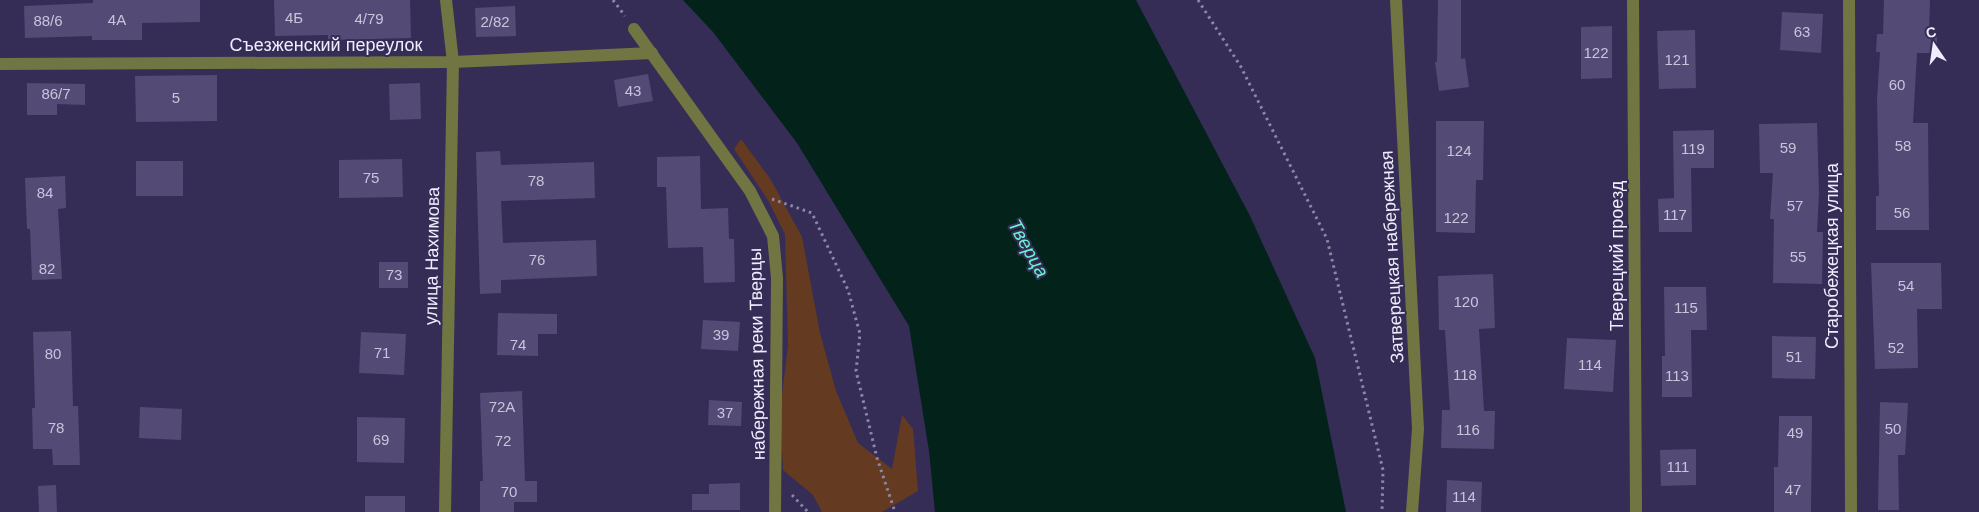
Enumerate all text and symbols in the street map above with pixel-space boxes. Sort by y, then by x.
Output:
house number: 4Б [285,9,303,26]
house number: 4/79 [354,10,384,27]
house number: 4А [108,11,126,28]
house number: 88/6 [33,12,63,29]
house number: 2/82 [480,13,510,30]
north arrow [1909,20,1959,70]
house number: 63 [1794,23,1810,40]
text: С [1924,23,1938,41]
street label: Съезженский переулок [230,35,423,55]
house number: 122 [1583,44,1609,61]
house number: 121 [1664,51,1690,68]
house number: 60 [1889,76,1905,93]
house number: 43 [625,82,641,99]
house number: 86/7 [41,85,71,102]
house number: 5 [172,89,180,106]
house number: 58 [1895,137,1911,154]
house number: 59 [1780,139,1796,156]
house number: 119 [1681,140,1705,157]
house number: 124 [1446,142,1472,159]
street label: Затверецкая набережная [1376,150,1408,364]
street label: Старобежецкая улица [1822,162,1842,349]
house number: 75 [363,169,379,186]
house number: 78 [528,172,544,189]
street label: Тверецкий проезд [1607,180,1627,331]
house number: 84 [37,184,53,201]
street label: улица Нахимова [421,186,443,325]
house number: 57 [1787,197,1803,214]
house number: 56 [1894,204,1910,221]
house number: 117 [1663,206,1687,223]
house number: 122 [1443,209,1469,226]
water label: Тверца [1004,215,1053,281]
street label: набережная реки Тверцы [745,248,769,460]
house number: 55 [1790,248,1806,265]
house number: 76 [529,251,545,268]
house number: 82 [39,260,55,277]
house number: 73 [386,266,402,283]
house number: 54 [1898,277,1914,294]
house number: 120 [1453,293,1479,310]
house number: 115 [1674,299,1698,316]
house number: 39 [713,326,729,343]
house number: 74 [510,336,526,353]
house number: 52 [1888,339,1904,356]
house number: 71 [374,344,390,361]
house number: 80 [45,345,61,362]
house number: 51 [1786,348,1802,365]
house number: 114 [1578,356,1602,373]
house number: 118 [1453,366,1477,383]
house number: 113 [1665,367,1689,384]
house number: 72А [489,398,515,415]
house number: 37 [717,404,733,421]
house number: 78 [48,419,64,436]
house number: 50 [1885,420,1901,437]
house number: 116 [1456,421,1480,438]
house number: 49 [1787,424,1803,441]
house number: 69 [373,431,389,448]
house number: 72 [495,432,511,449]
house number: 111 [1667,458,1689,475]
house number: 47 [1785,481,1801,498]
house number: 70 [501,483,517,500]
house number: 114 [1452,488,1476,505]

